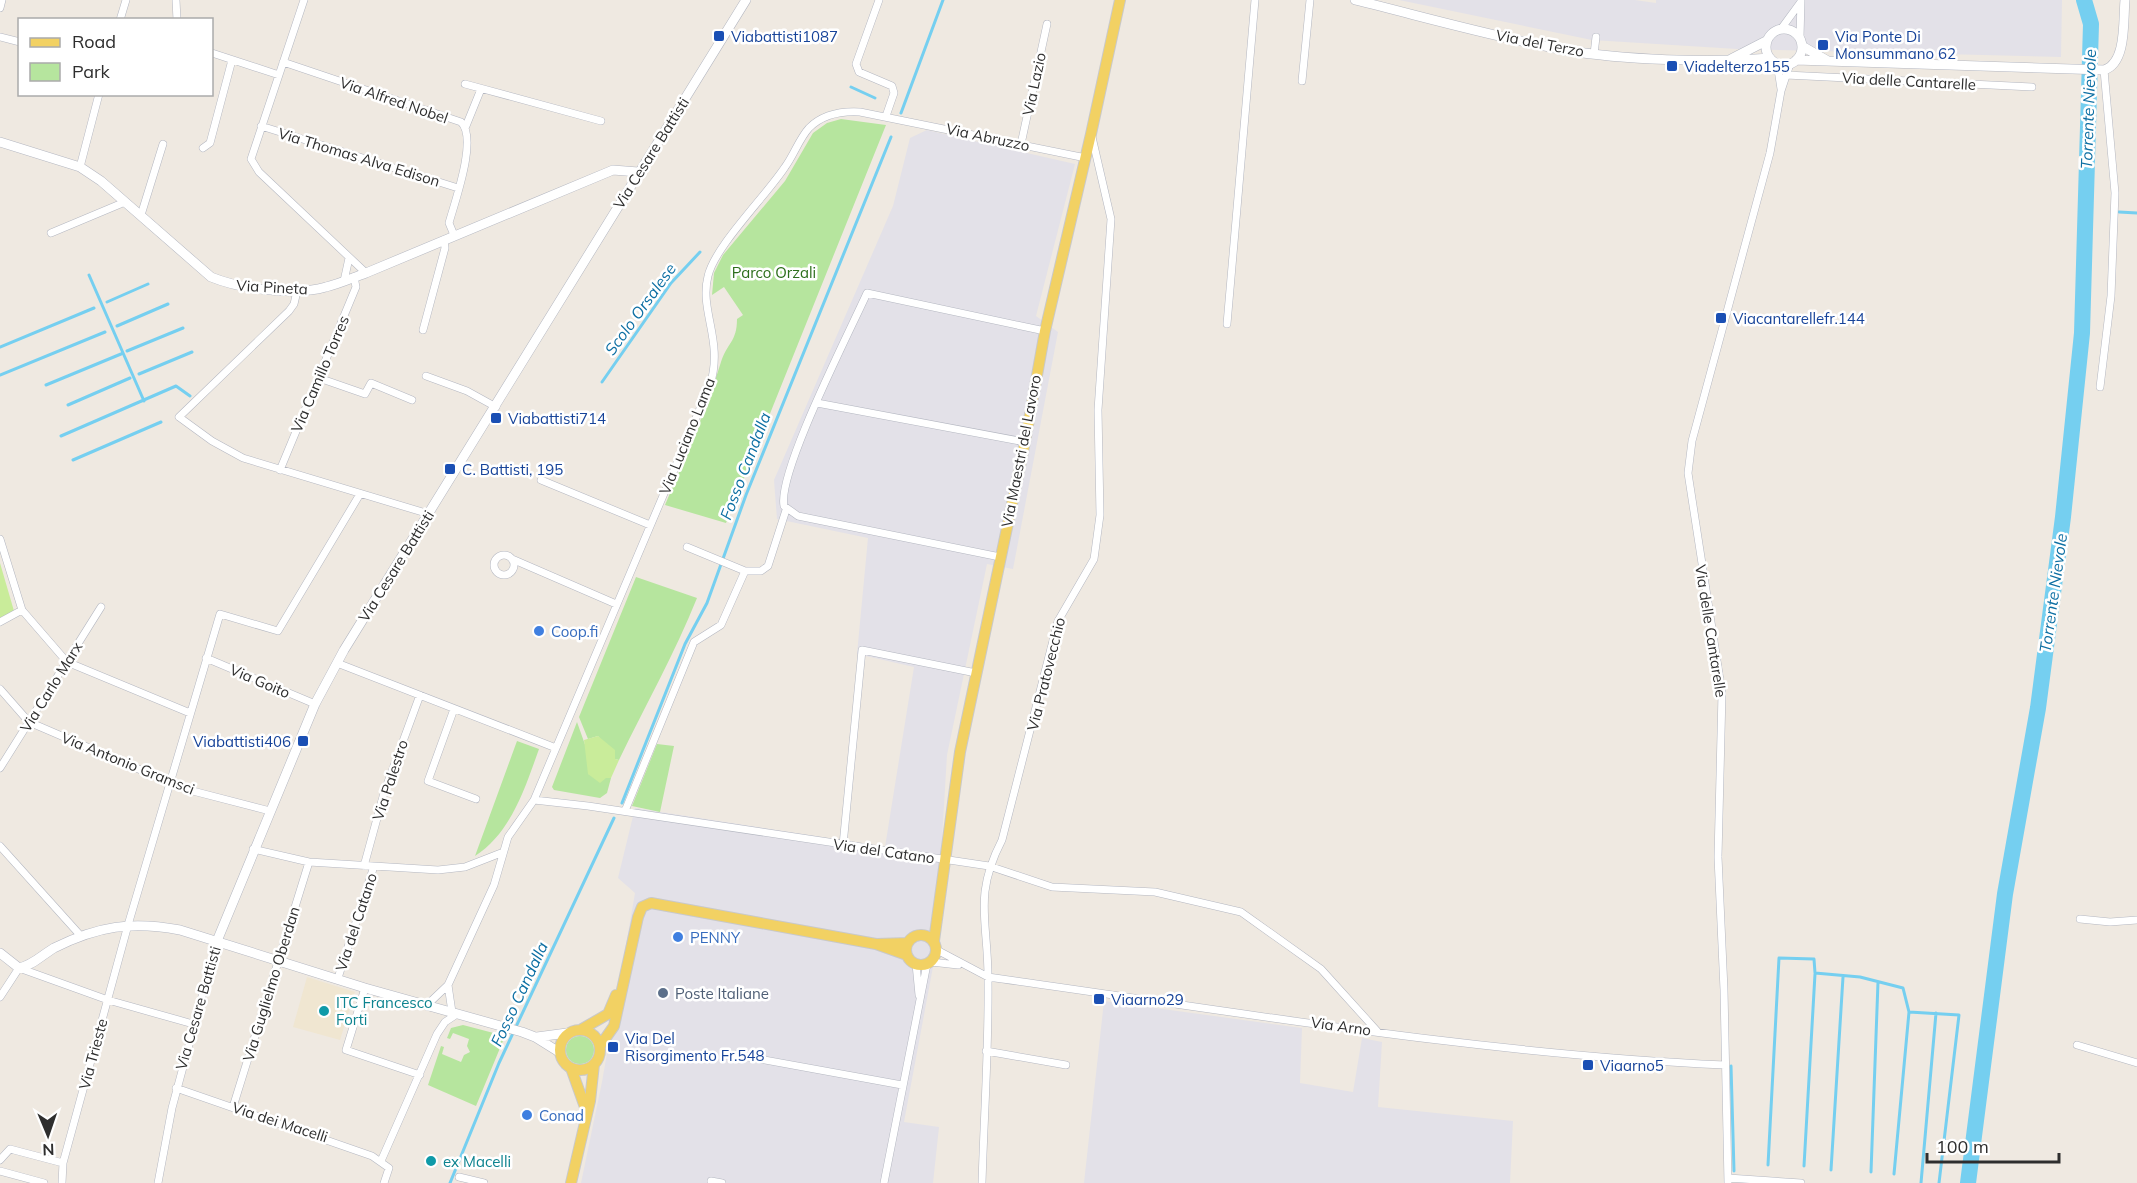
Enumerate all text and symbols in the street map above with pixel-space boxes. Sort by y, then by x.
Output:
legend [18,18,213,96]
street label: Via del Terzo [1494,25,1586,61]
place label: Viabattisti1087 [731,27,838,46]
place label: Via Ponte Di Monsummano 62 [1835,27,1956,63]
marker: Viabattisti1087 [712,29,726,43]
text: Road [72,30,116,53]
marker: Via Ponte Di Monsummano 62 [1816,38,1830,52]
water label: Torrente Nievole [2076,48,2100,169]
street label: Via Lazio [1018,51,1050,117]
place label: Viadelterzo155 [1684,57,1790,76]
marker: Viadelterzo155 [1665,59,1679,73]
text: Park [72,60,111,83]
street label: Via delle Cantarelle [1841,68,1977,94]
street label: Via Alfred Nobel [337,73,451,127]
street label: Via Cesare Battisti [609,94,693,212]
street label: Via Abruzzo [944,119,1032,155]
street label: Via Thomas Alva Edison [276,123,442,191]
water label: Scolo Orsalese [600,259,680,359]
park label: Parco Orzali [732,263,816,282]
street label: Via Pineta [236,276,308,298]
place label: Viacantarellefr.144 [1733,309,1865,328]
marker: Viacantarellefr.144 [1714,311,1728,325]
street label: Via Camillo Torres [287,313,353,435]
street label: Via Maestri del Lavoro [997,373,1045,529]
street label: Via Luciano Lama [655,375,719,497]
place label: Viabattisti714 [508,409,606,428]
water label: Fosso Candalla [715,409,775,522]
marker: Viabattisti714 [489,411,503,425]
place label: C. Battisti, 195 [462,460,563,479]
marker: C. Battisti, 195 [443,462,457,476]
street label: Via Cesare Battisti [354,507,438,625]
water label: Torrente Nievole [2035,532,2071,654]
street label: Via delle Cantarelle [1691,563,1731,699]
street label: Via Pratovecchio [1023,615,1069,733]
place label: Coop.fi [551,622,598,641]
marker: Coop.fi [532,624,546,638]
street label: Via Carlo Marx [16,638,86,736]
street label: Via Goito [227,660,293,702]
street label: Via Antonio Gramsci [58,728,198,798]
place label: Viabattisti406 [193,732,291,751]
marker: Viabattisti406 [296,734,310,748]
street label: Via Palestro [368,737,412,823]
street label: Via del Catano [832,834,936,868]
street label: Via del Catano [331,870,381,974]
street label: Via Guglielmo Oberdan [238,904,304,1064]
place label: PENNY [690,928,741,947]
marker: PENNY [671,930,685,944]
water label: Fosso Candalla [486,938,552,1049]
street label: Via Cesare Battisti [171,944,225,1072]
place label: Poste Italiane [675,984,769,1003]
marker: Poste Italiane [656,986,670,1000]
place label: Viaarno29 [1111,990,1184,1009]
marker: Viaarno29 [1092,992,1106,1006]
place label: ITC Francesco Forti [336,993,433,1029]
marker: ITC Francesco Forti [317,1004,331,1018]
street label: Via Arno [1310,1012,1372,1040]
street label: Via Trieste [74,1016,112,1092]
place label: Via Del Risorgimento Fr.548 [625,1029,765,1065]
marker: Via Del Risorgimento Fr.548 [606,1040,620,1054]
place label: Viaarno5 [1600,1056,1664,1075]
marker: Viaarno5 [1581,1058,1595,1072]
street label: Via dei Macelli [230,1098,330,1146]
north arrow [18,1105,78,1165]
place label: Conad [539,1106,584,1125]
marker: Conad [520,1108,534,1122]
scale bar [1927,1126,2059,1164]
text: 100 m [1936,1135,1989,1158]
text: N [42,1140,55,1160]
place label: ex Macelli [443,1152,511,1171]
marker: ex Macelli [424,1154,438,1168]

